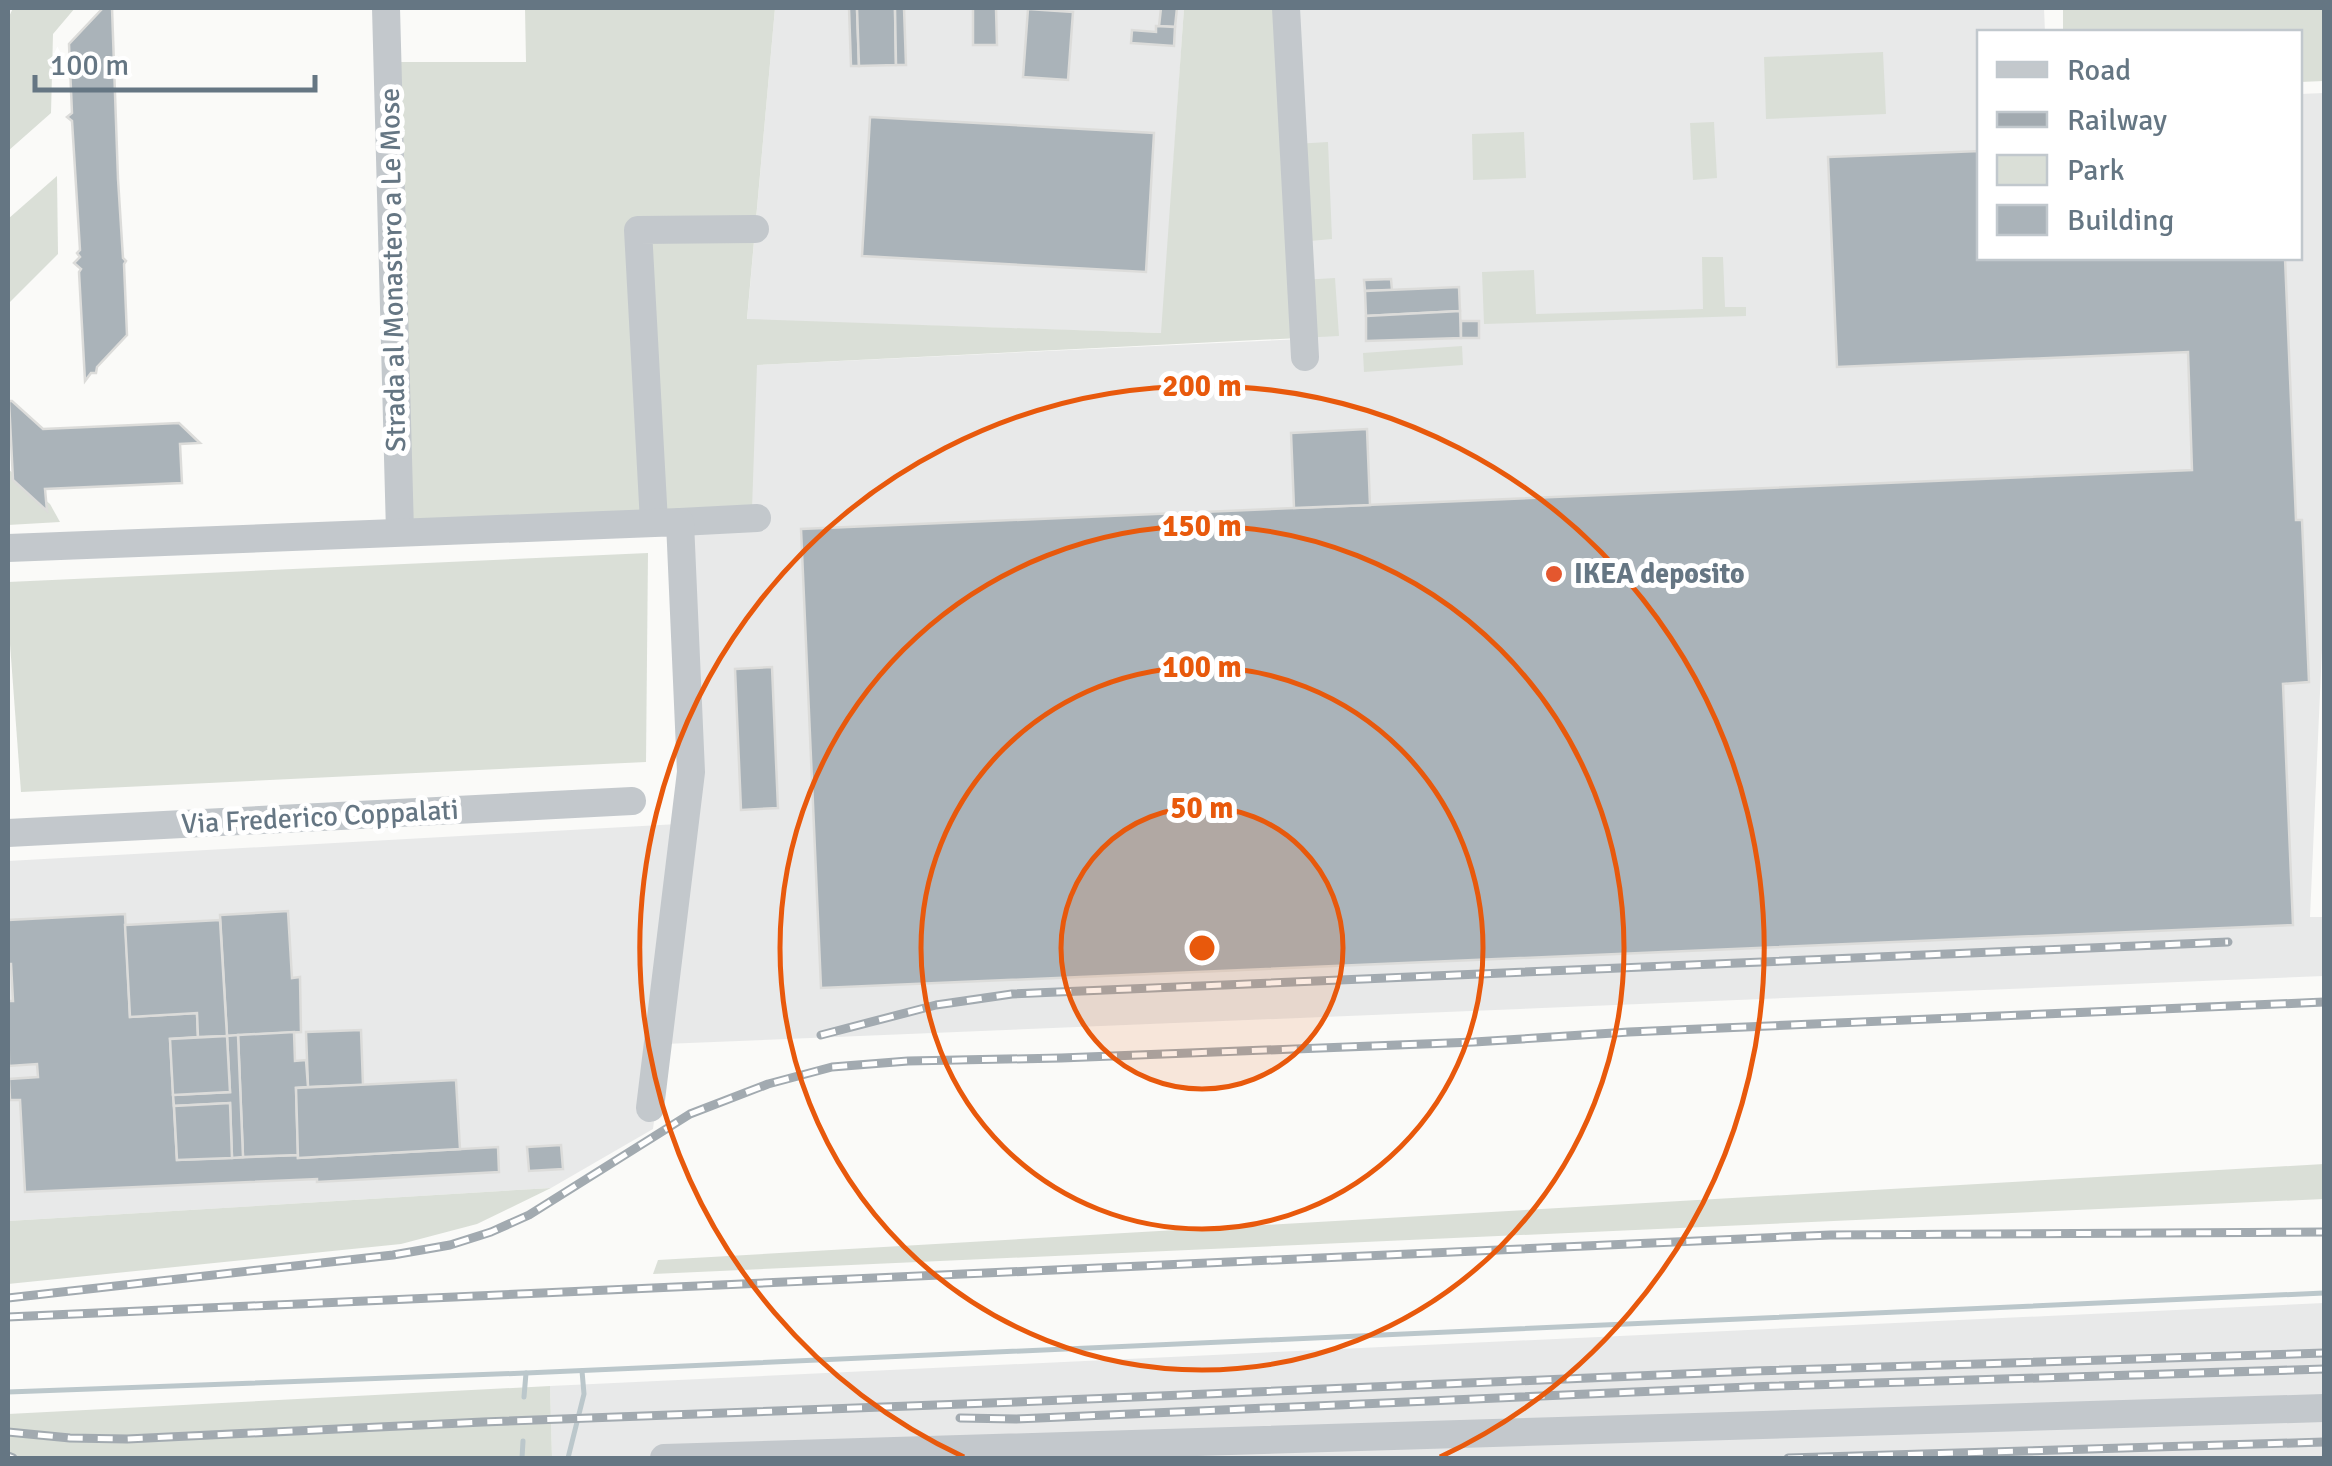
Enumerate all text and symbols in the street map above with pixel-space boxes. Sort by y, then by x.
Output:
scale bar [35,30,315,92]
legend [1977,30,2302,260]
text: 100 m [50,47,129,84]
text: Road [2067,52,2131,89]
street label: Strada al Monastero a Le Mose [373,88,413,452]
text: Railway [2067,102,2167,139]
text: Park [2067,152,2125,189]
text: Building [2067,202,2174,239]
text: 200 m [1162,368,1242,405]
text: 150 m [1162,508,1242,545]
place label: IKEA deposito [1574,557,1745,591]
marker: IKEA deposito [1543,563,1565,585]
text: 100 m [1162,649,1242,686]
text: 50 m [1170,790,1234,827]
street label: Via Frederico Coppalati [180,793,460,841]
centre of rings [1184,930,1220,966]

